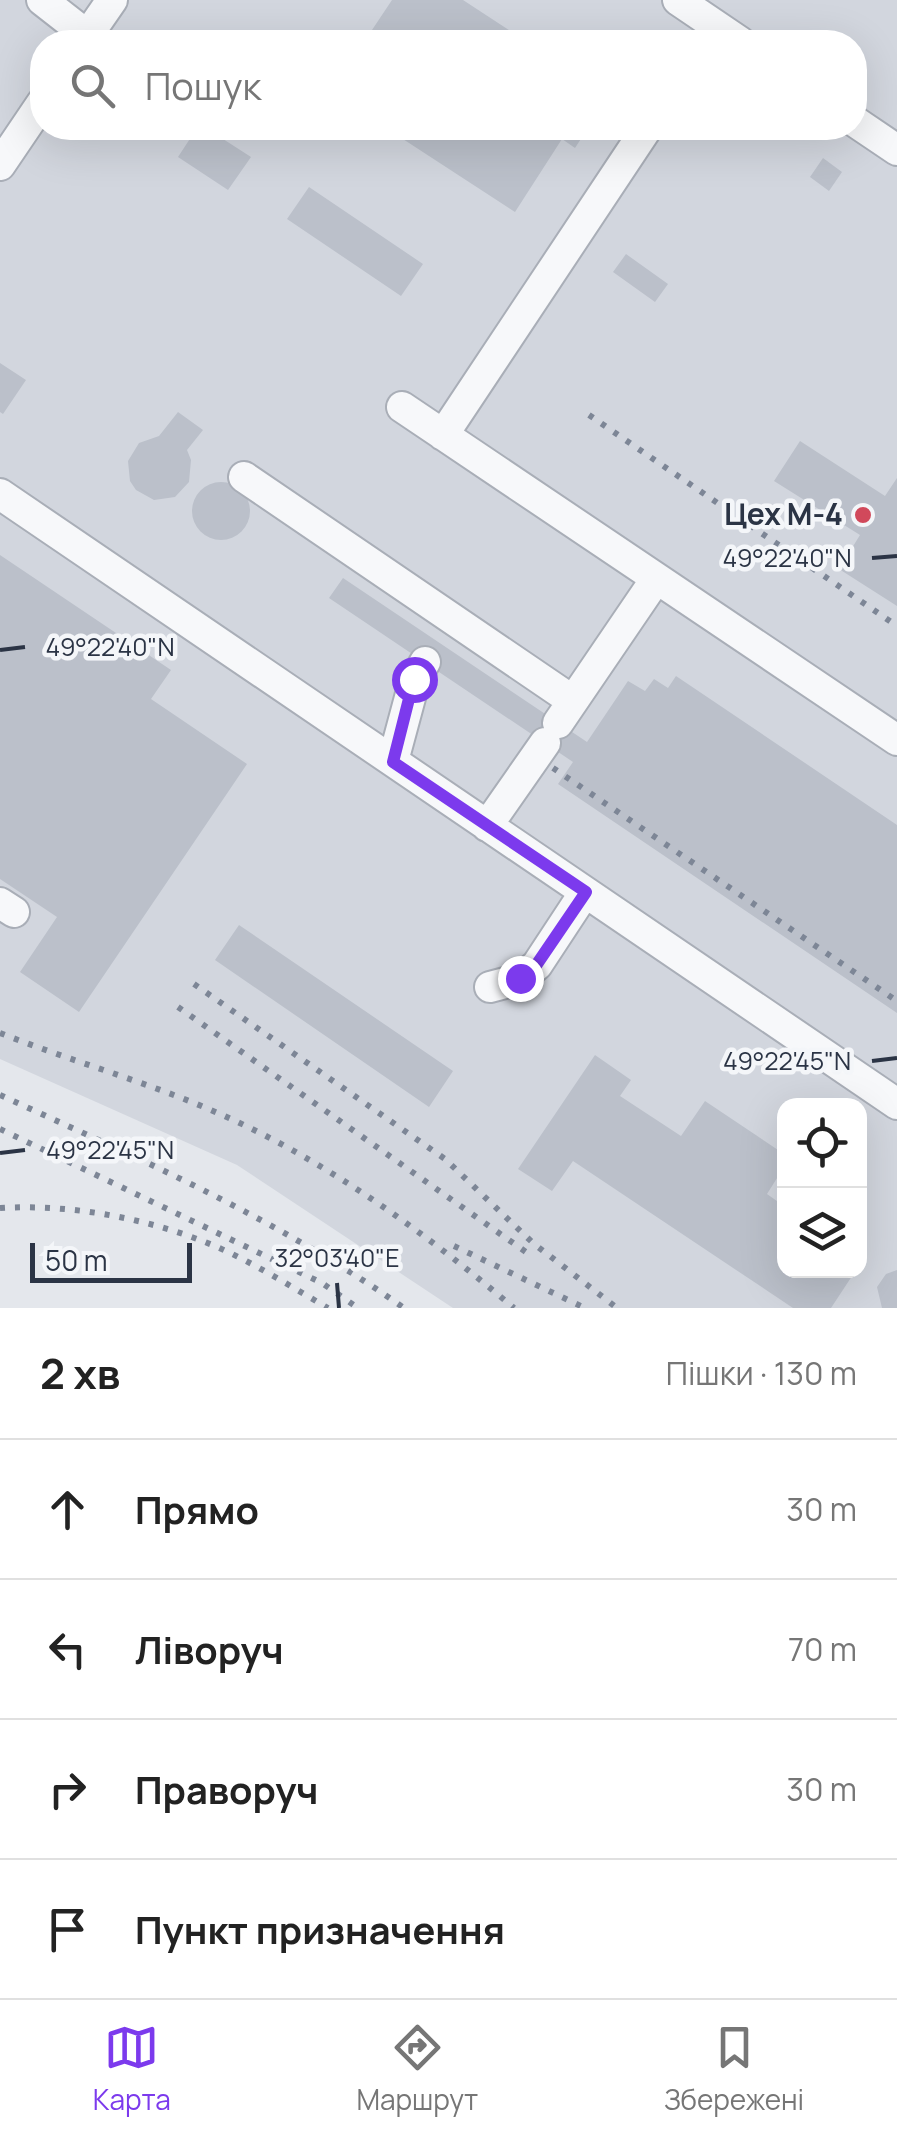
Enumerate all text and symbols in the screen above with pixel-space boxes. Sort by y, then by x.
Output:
search box [30,30,867,140]
icon: search [65,58,120,113]
text: Пошук [145,59,261,111]
place label: Цех М-4 [724,493,843,534]
marker: Цех М-4 [852,504,874,526]
text: 49°22'40"N [723,540,852,575]
text: 49°22'40"N [46,629,175,664]
route start [392,657,438,703]
route end [498,956,544,1002]
text: 49°22'45"N [723,1043,851,1078]
map controls [777,1098,867,1278]
button: locate [777,1098,867,1188]
text: 49°22'45"N [46,1132,174,1167]
button: layers [777,1188,867,1278]
scale bar [30,1238,192,1282]
text: 32°03'40"E [275,1240,399,1275]
text: 50 m [45,1241,108,1279]
text: 2 хв [40,1344,120,1402]
text: Пішки · 130 m [666,1351,857,1395]
icon: ahead [40,1482,95,1537]
text: Прямо [135,1483,259,1535]
text: 30 m [786,1487,857,1531]
icon: left [40,1622,95,1677]
text: Ліворуч [135,1623,284,1675]
text: 70 m [788,1627,857,1671]
icon: right [40,1762,95,1817]
text: Праворуч [135,1763,318,1815]
text: 30 m [786,1767,857,1811]
icon: arrive [40,1902,95,1957]
text: Пункт призначення [135,1903,505,1955]
tab: Карта [93,2020,171,2118]
tab: Маршрут [356,2020,478,2118]
tab: Збережені [664,2020,804,2118]

